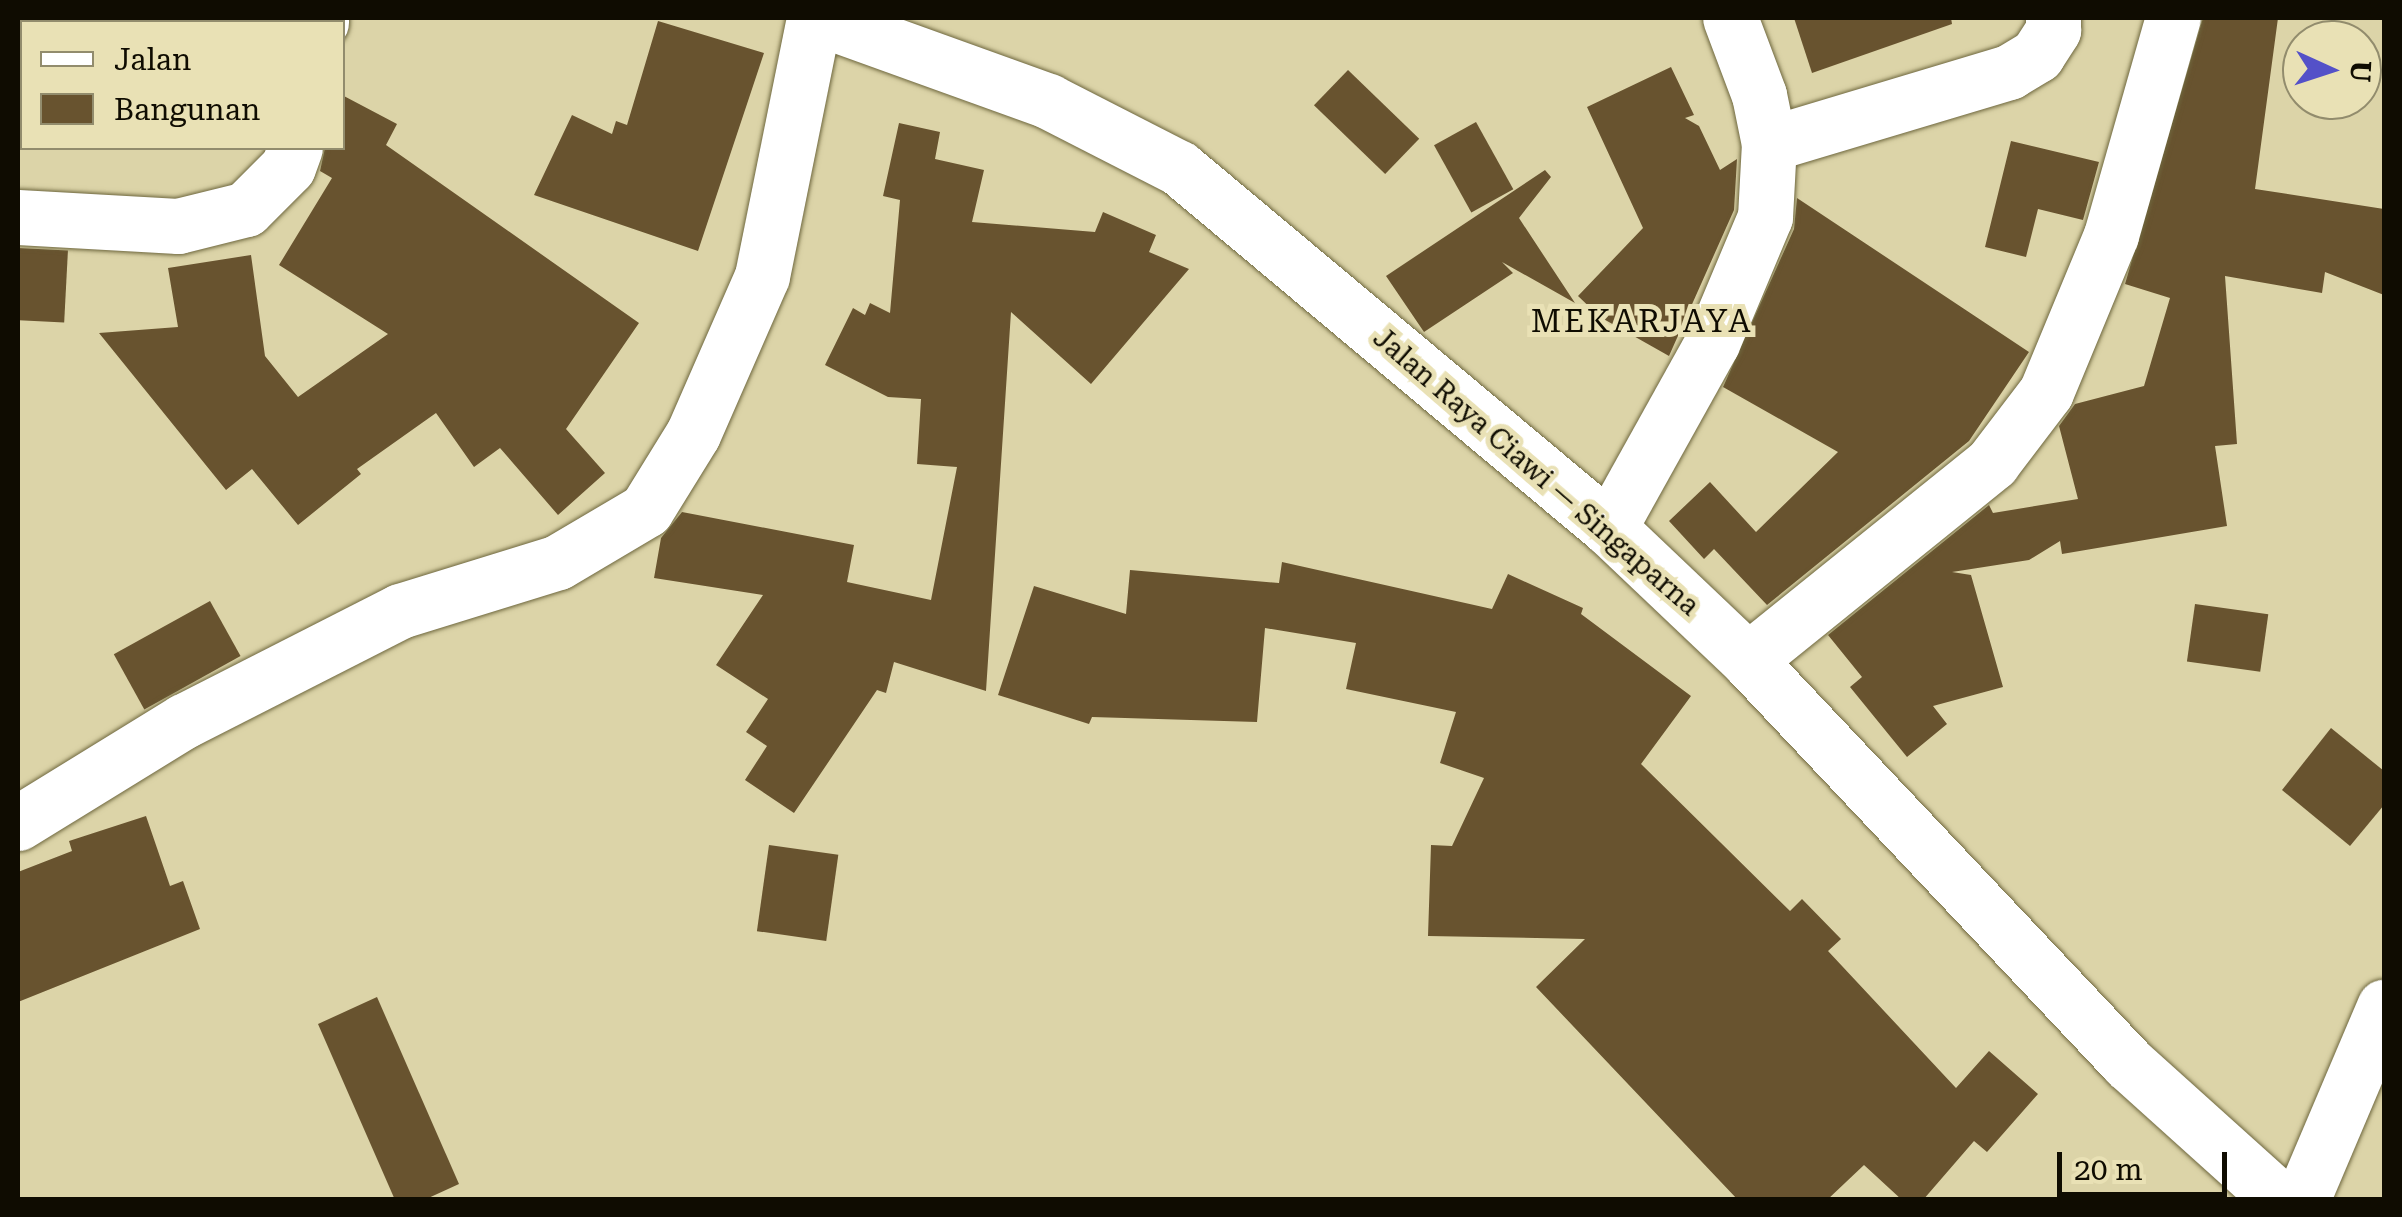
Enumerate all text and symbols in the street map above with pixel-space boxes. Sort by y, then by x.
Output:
legend [20,20,345,150]
north arrow [2282,20,2382,120]
text: Jalan [114,42,191,77]
text: U [2343,60,2378,83]
text: Bangunan [114,92,260,127]
district label: MEKARJAYA [1531,302,1753,340]
street label: Jalan Raya Ciawi — Singaparna [1366,321,1706,623]
scale bar [2062,1132,2232,1194]
text: 20 m [2074,1152,2143,1187]

